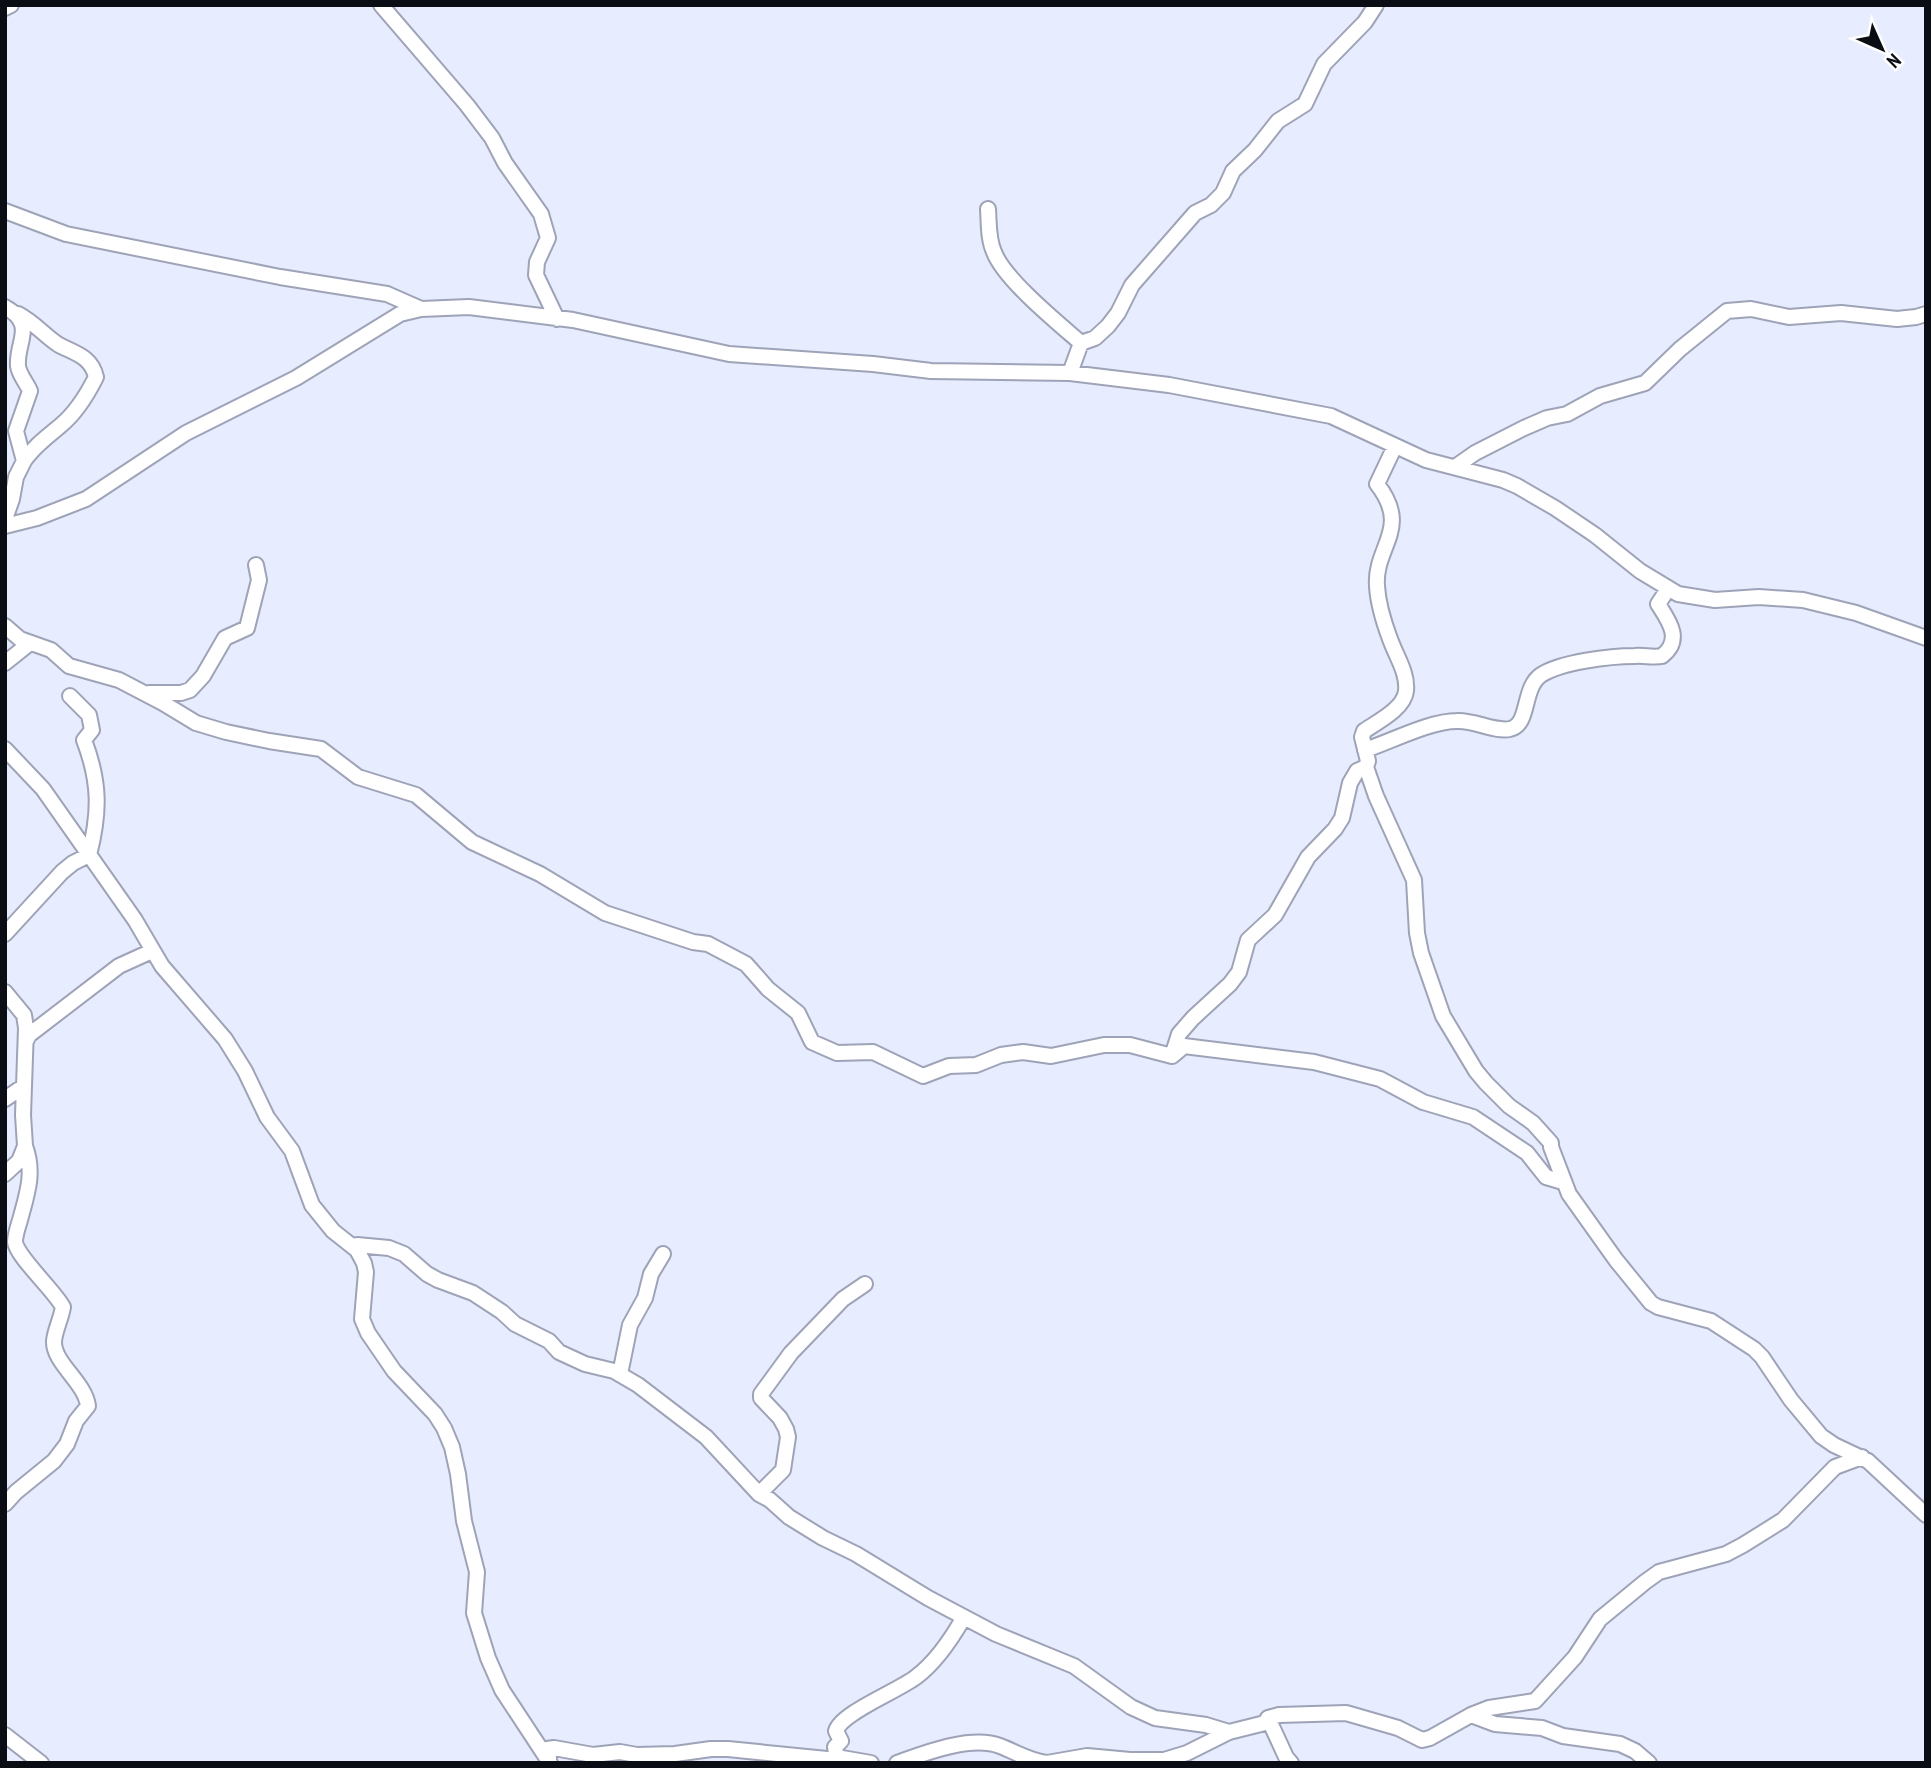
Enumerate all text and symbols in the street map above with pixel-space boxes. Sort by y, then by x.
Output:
north arrow [1847,14,1917,84]
text: N [1882,49,1906,73]

